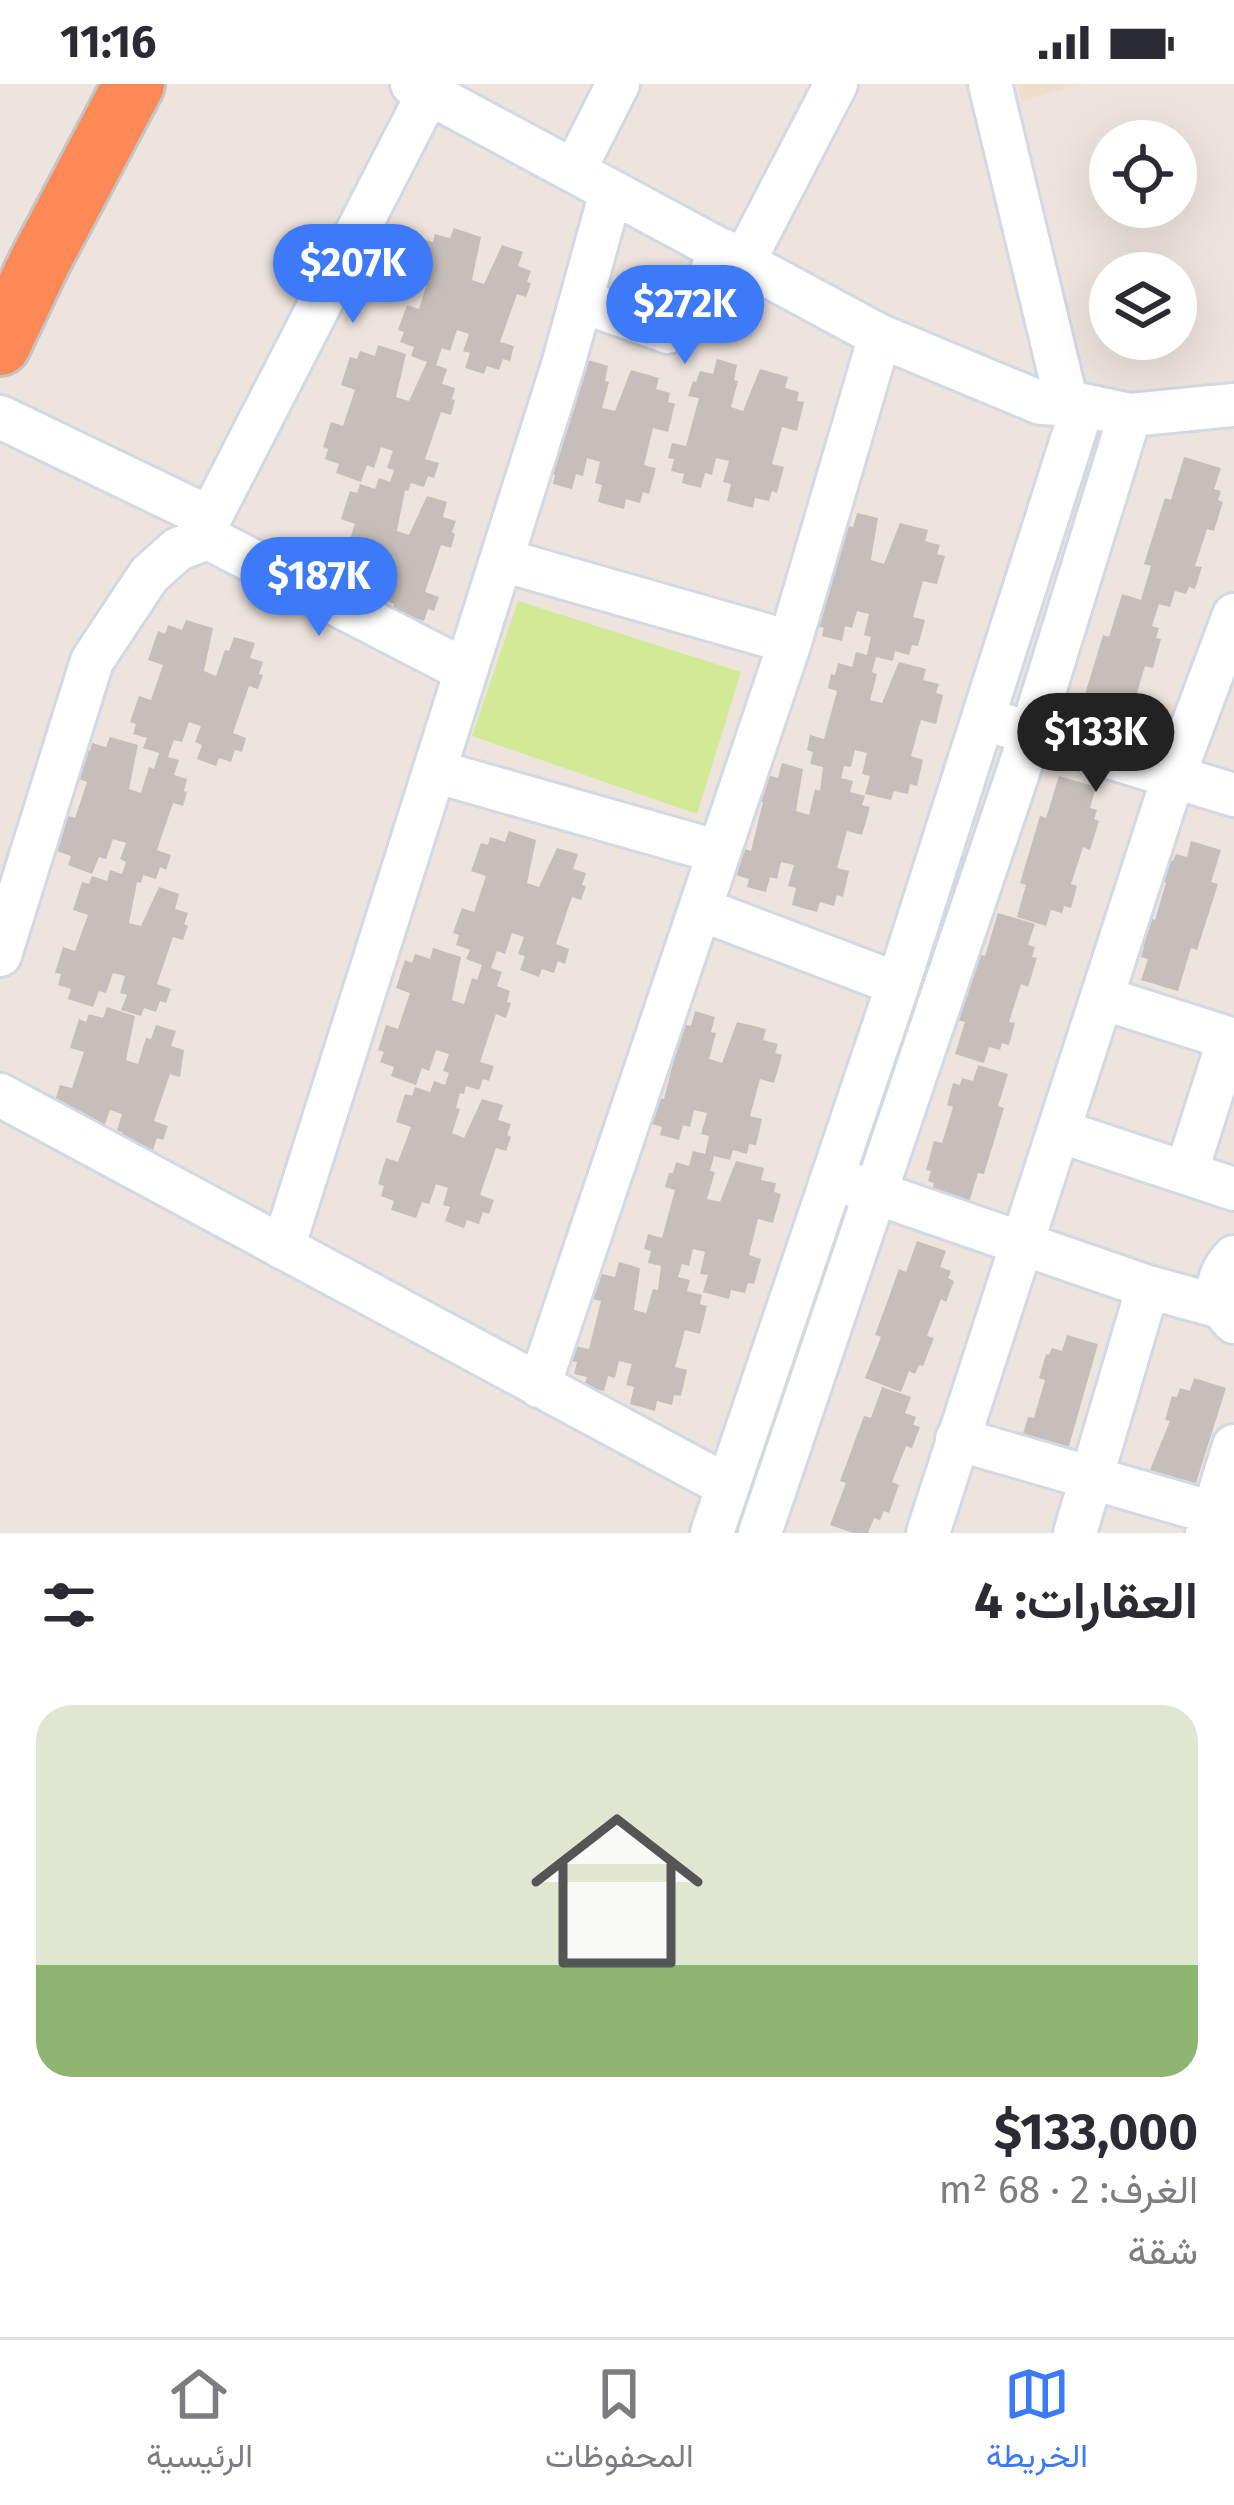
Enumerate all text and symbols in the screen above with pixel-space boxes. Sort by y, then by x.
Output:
text: 11:16 [60,15,156,69]
map controls [1089,120,1197,360]
button: locate [1089,120,1197,228]
pin: $207K [269,224,437,326]
text: $207K [300,240,406,286]
button: layers [1089,252,1197,360]
pin: $272K [601,265,769,367]
text: $272K [633,281,737,327]
pin: $187K [235,537,403,639]
text: $187K [267,553,371,599]
pin: $133K [1012,693,1180,795]
text: $133K [1044,709,1148,755]
text: العقارات: 4 [974,1570,1198,1632]
icon: filters [36,1572,102,1638]
icon: home [509,1783,725,1999]
text: $133,000 [994,2101,1198,2163]
text: الغرف: 2 · 68 m² [939,2167,1198,2213]
text: شقة [1128,2228,1198,2274]
tab: الرئيسية [146,2361,253,2485]
tab: المحفوظات [545,2361,694,2485]
tab: الخريطة [986,2361,1088,2485]

